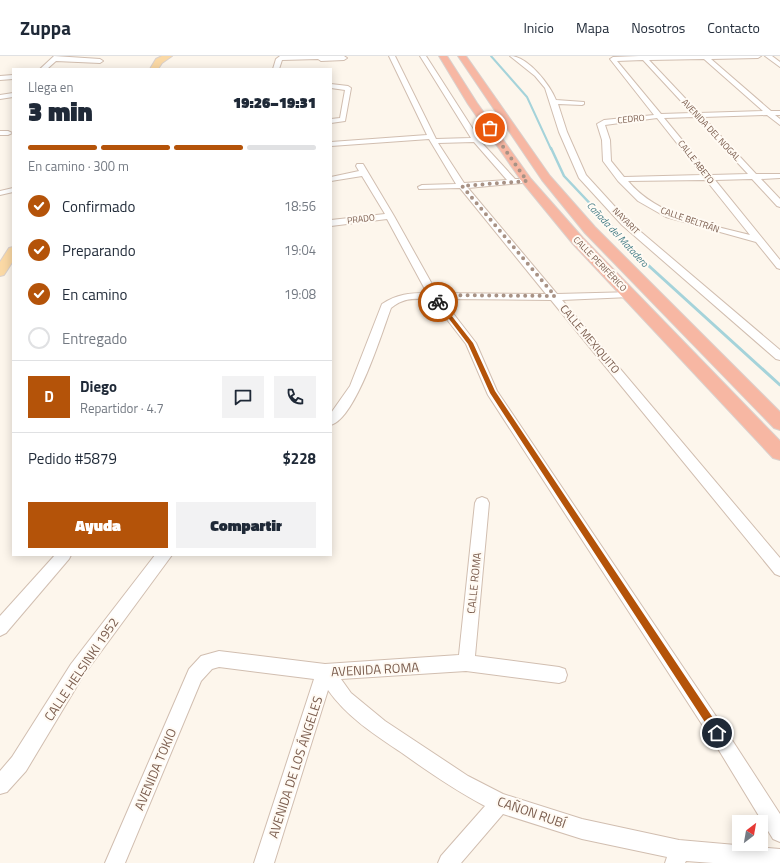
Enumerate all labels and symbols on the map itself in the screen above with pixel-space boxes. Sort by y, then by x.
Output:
street label: AVENIDA DEL NOGAL [679,96,744,164]
pin [473,111,507,145]
street label: CEDRO [617,111,645,126]
street label: CALLE ABETO [675,137,718,186]
water label: Cañada del Matadero [583,198,653,271]
street label: CALLE BELTRÁN [659,203,721,236]
street label: NAYARIT [610,204,643,237]
street label: PRADO [346,210,376,227]
street label: CALLE PERIFÉRICO [571,233,630,294]
courier [418,282,458,322]
street label: CALLE MEXIQUITO [556,301,624,377]
street label: CALLE ROMA [463,551,485,614]
street label: CALLE HELSINKI 1952 [39,613,123,725]
street label: AVENIDA ROMA [330,657,420,681]
street label: AVENIDA DE LOS ÁNGELES [263,694,327,840]
pin [700,716,734,750]
street label: AVENIDA TOKIO [129,725,181,813]
street label: CAÑON RUBÍ [495,791,570,833]
north arrow [732,815,768,851]

